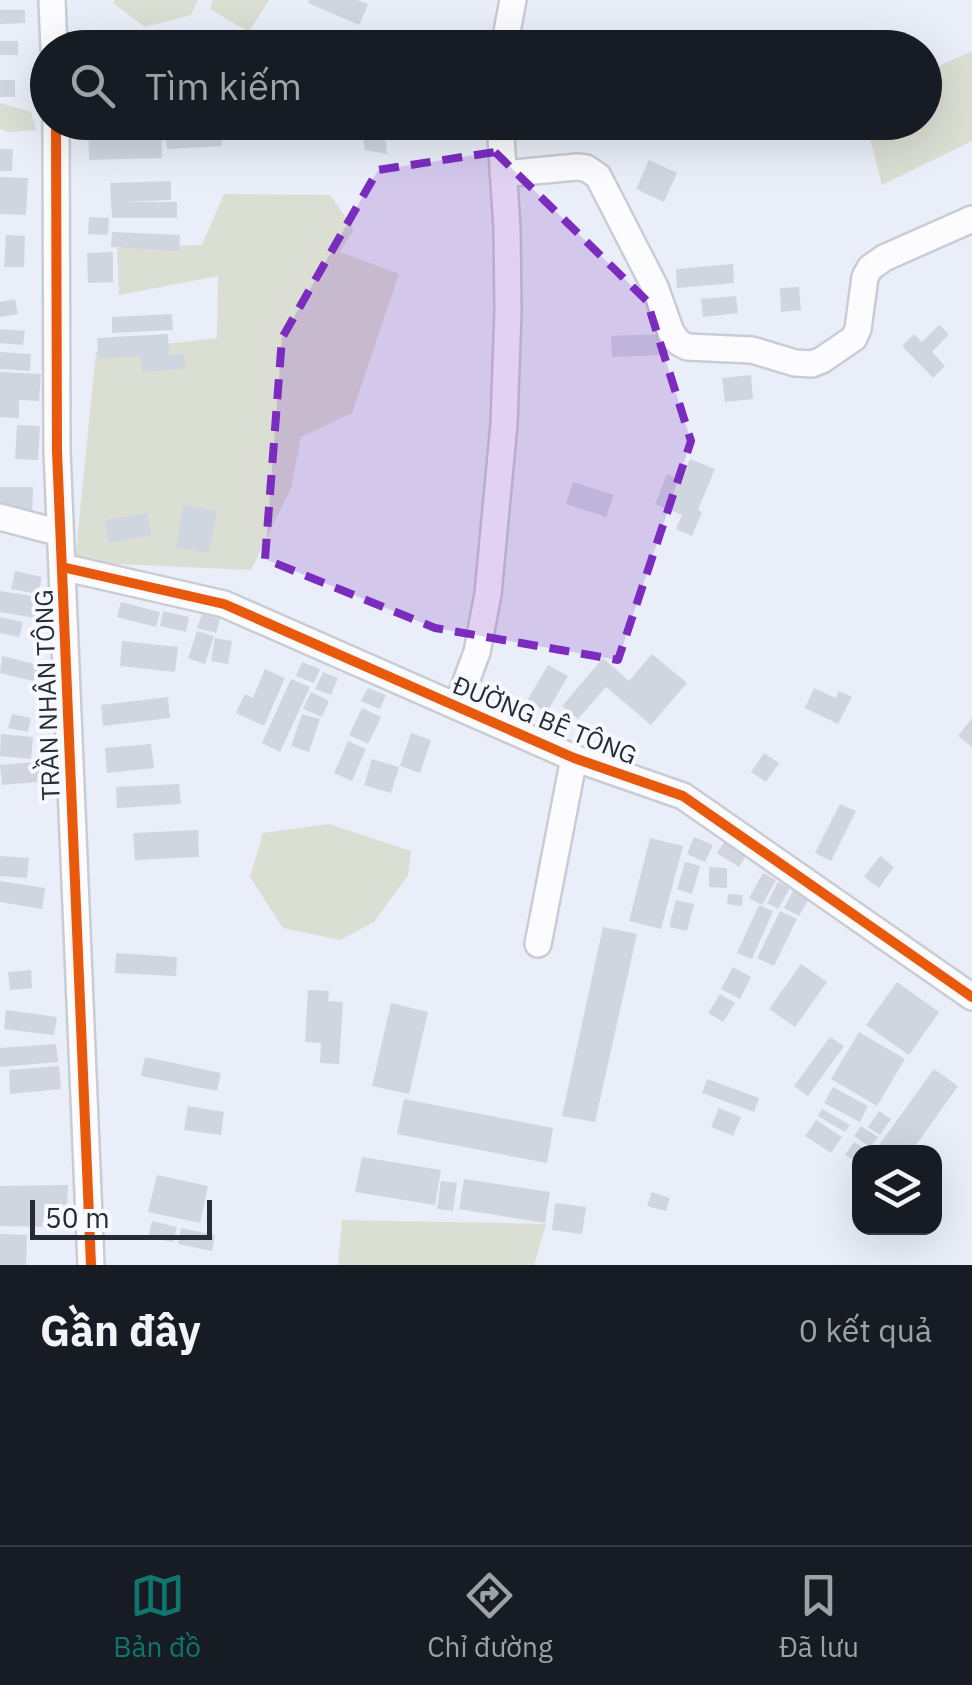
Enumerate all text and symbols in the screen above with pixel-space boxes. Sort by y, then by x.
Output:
search box [30,30,942,140]
icon: search [65,58,120,113]
text: Tìm kiếm [145,61,302,110]
street label: TRẦN NHÂN TÔNG [25,589,67,801]
street label: ĐƯỜNG BÊ TÔNG [448,668,642,772]
map controls [852,1145,942,1235]
button: layers [852,1145,942,1235]
scale bar [30,1195,212,1240]
text: 50 m [45,1199,110,1236]
text: Gần đây [40,1303,201,1358]
text: 0 kết quả [799,1309,932,1351]
tab: Bản đồ [113,1568,201,1665]
tab: Chỉ đường [427,1568,553,1665]
tab: Đã lưu [779,1568,859,1665]

